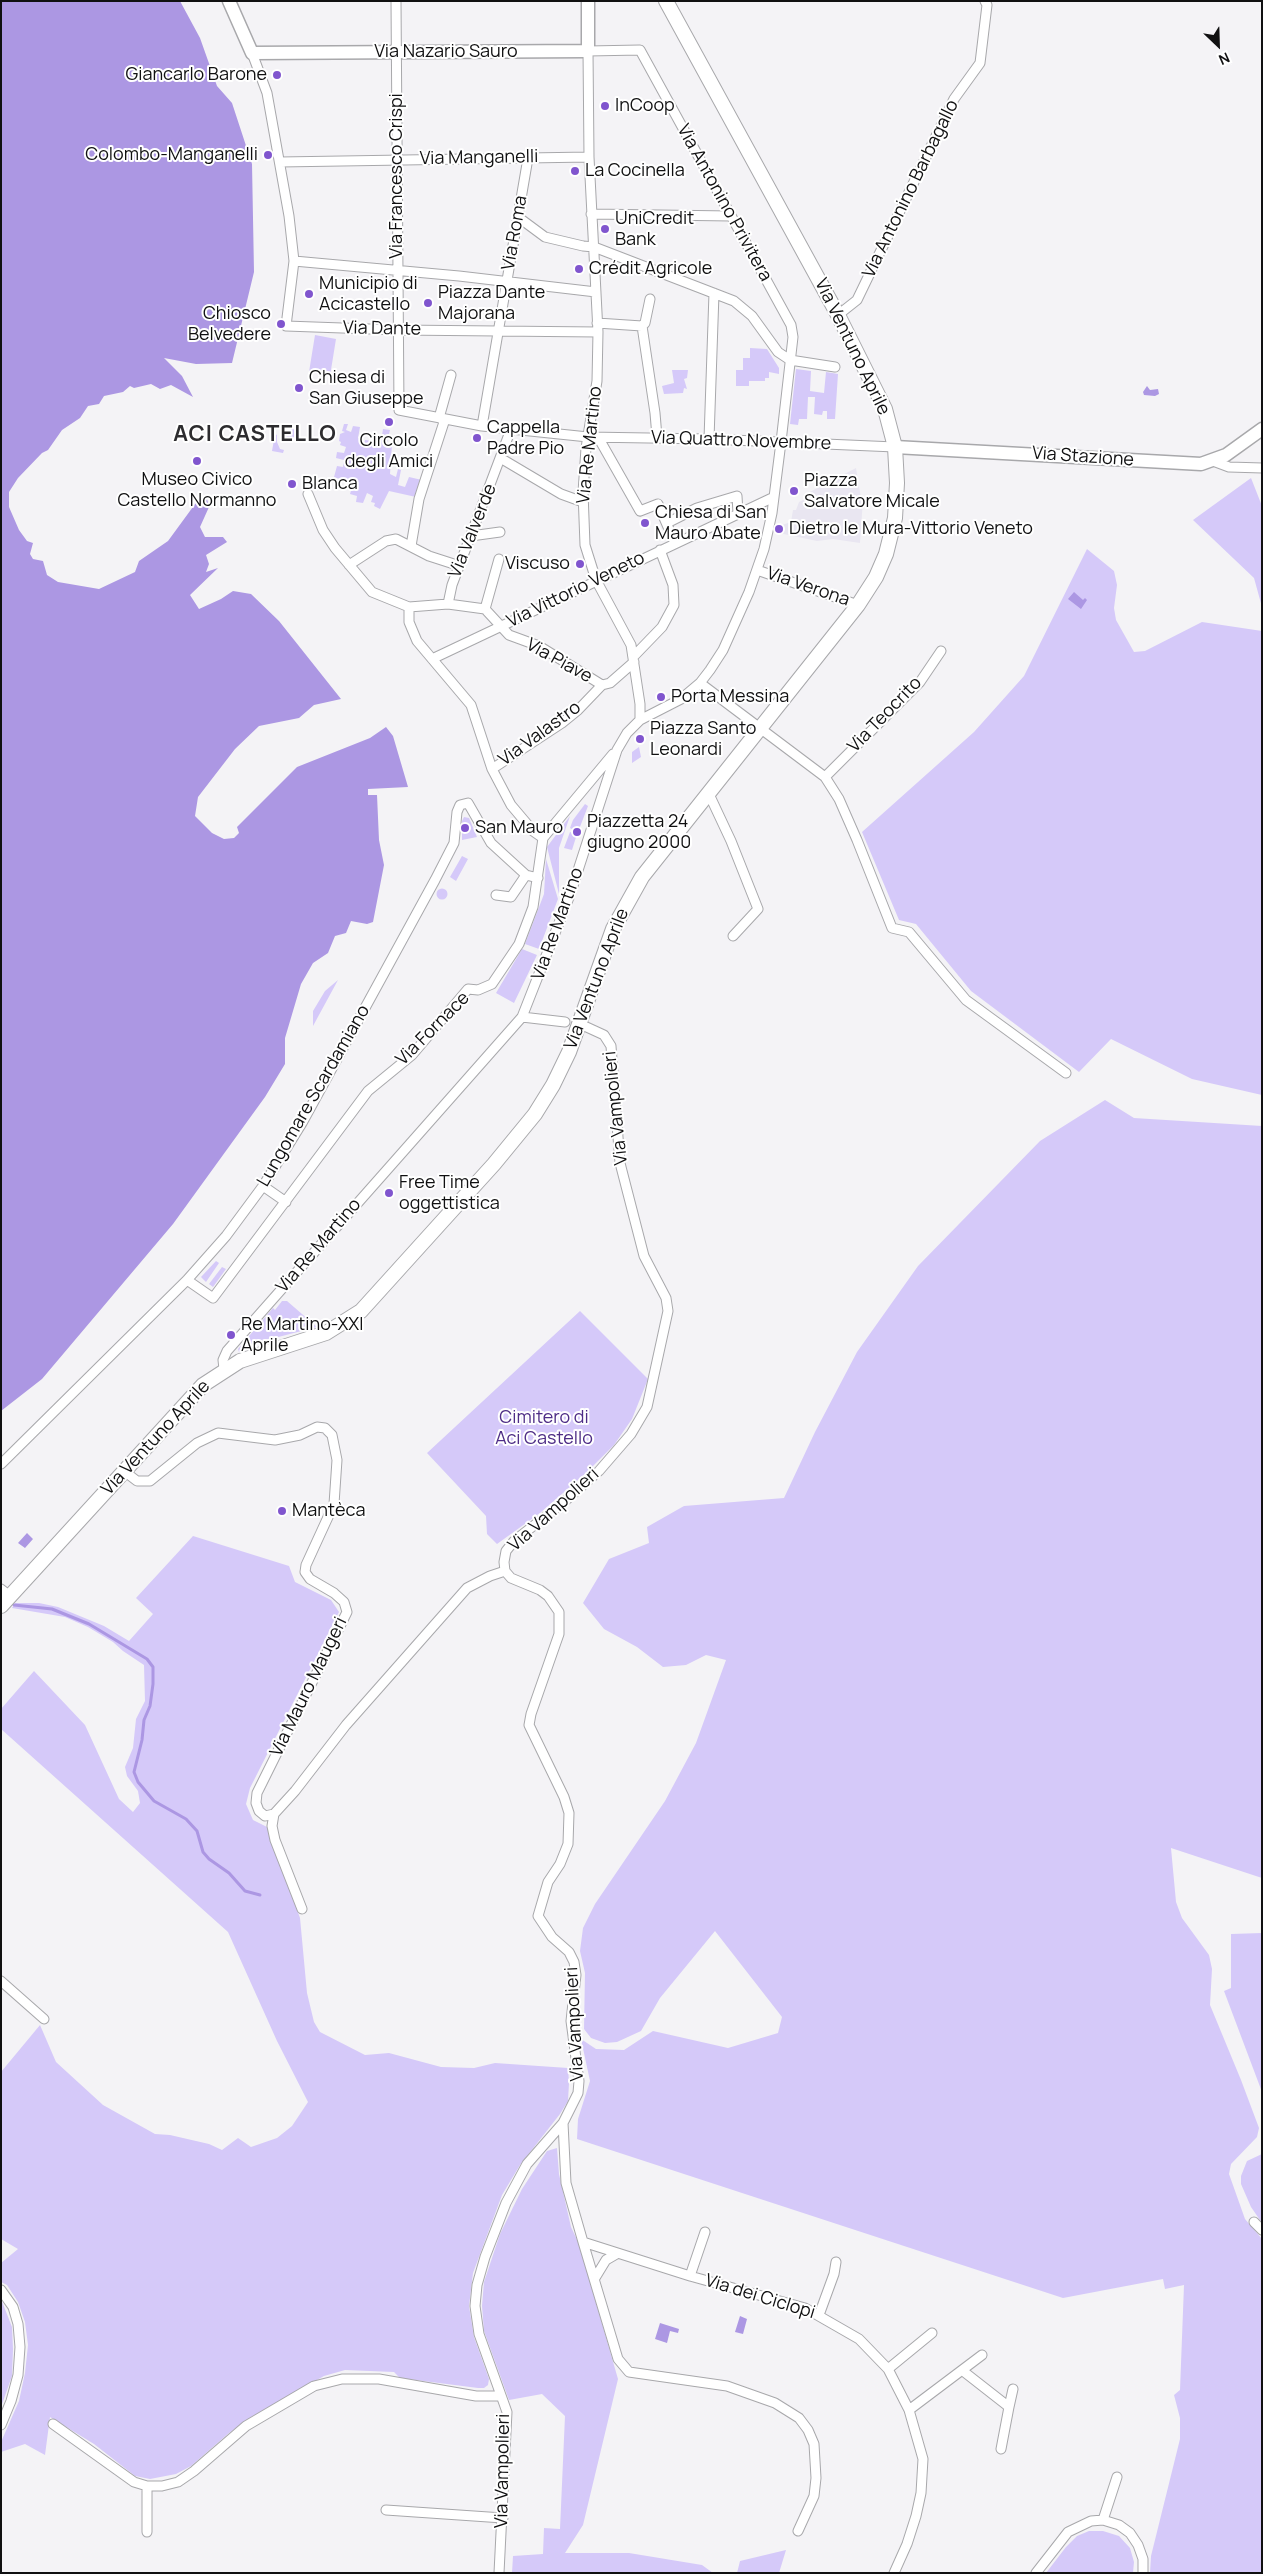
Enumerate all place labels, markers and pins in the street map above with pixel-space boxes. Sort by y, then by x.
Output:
place label: Giancarlo Barone [125,64,267,86]
marker: Giancarlo Barone [271,69,283,81]
place label: InCoop [615,95,675,117]
marker: InCoop [599,100,611,112]
place label: Colombo-Manganelli [85,144,258,166]
marker: Colombo-Manganelli [262,149,274,161]
place label: La Cocinella [585,160,685,182]
marker: La Cocinella [569,165,581,177]
place label: UniCredit Bank [615,208,694,250]
marker: UniCredit Bank [599,223,611,235]
place label: Crédit Agricole [589,258,712,280]
marker: Crédit Agricole [573,263,585,275]
place label: Municipio di Acicastello [319,273,418,316]
place label: Piazza Dante Majorana [438,282,545,324]
marker: Municipio di Acicastello [303,288,315,300]
marker: Piazza Dante Majorana [422,297,434,309]
place label: Chiosco Belvedere [188,303,271,346]
marker: Chiosco Belvedere [275,318,287,330]
place label: Chiesa di San Giuseppe [309,367,424,409]
marker: Chiesa di San Giuseppe [293,382,305,394]
marker: Circolo degli Amici [383,416,395,428]
place label: Cappella Padre Pio [487,417,564,459]
place label: Circolo degli Amici [345,430,433,472]
marker: Cappella Padre Pio [471,432,483,444]
marker: Museo Civico Castello Normanno [191,455,203,467]
place label: Museo Civico Castello Normanno [117,469,277,512]
place label: Piazza Salvatore Micale [804,470,940,512]
place label: Blanca [302,473,358,495]
marker: Blanca [286,478,298,490]
marker: Piazza Salvatore Micale [788,485,800,497]
place label: Chiesa di San Mauro Abate [655,502,767,544]
marker: Chiesa di San Mauro Abate [639,517,651,529]
place label: Dietro le Mura-Vittorio Veneto [789,518,1033,540]
marker: Dietro le Mura-Vittorio Veneto [773,523,785,535]
place label: Viscuso [505,553,570,575]
marker: Viscuso [574,558,586,570]
place label: Porta Messina [671,686,789,708]
marker: Porta Messina [655,691,667,703]
place label: Piazza Santo Leonardi [650,718,756,761]
marker: Piazza Santo Leonardi [634,733,646,745]
place label: Piazzetta 24 giugno 2000 [587,811,691,854]
place label: San Mauro [475,817,563,839]
marker: San Mauro [459,822,471,834]
marker: Piazzetta 24 giugno 2000 [571,826,583,838]
place label: Free Time oggettistica [399,1172,500,1214]
marker: Free Time oggettistica [383,1187,395,1199]
place label: Re Martino-XXI Aprile [241,1314,363,1356]
marker: Re Martino-XXI Aprile [225,1329,237,1341]
place label: Mantèca [292,1500,365,1522]
marker: Mantèca [276,1505,288,1517]

